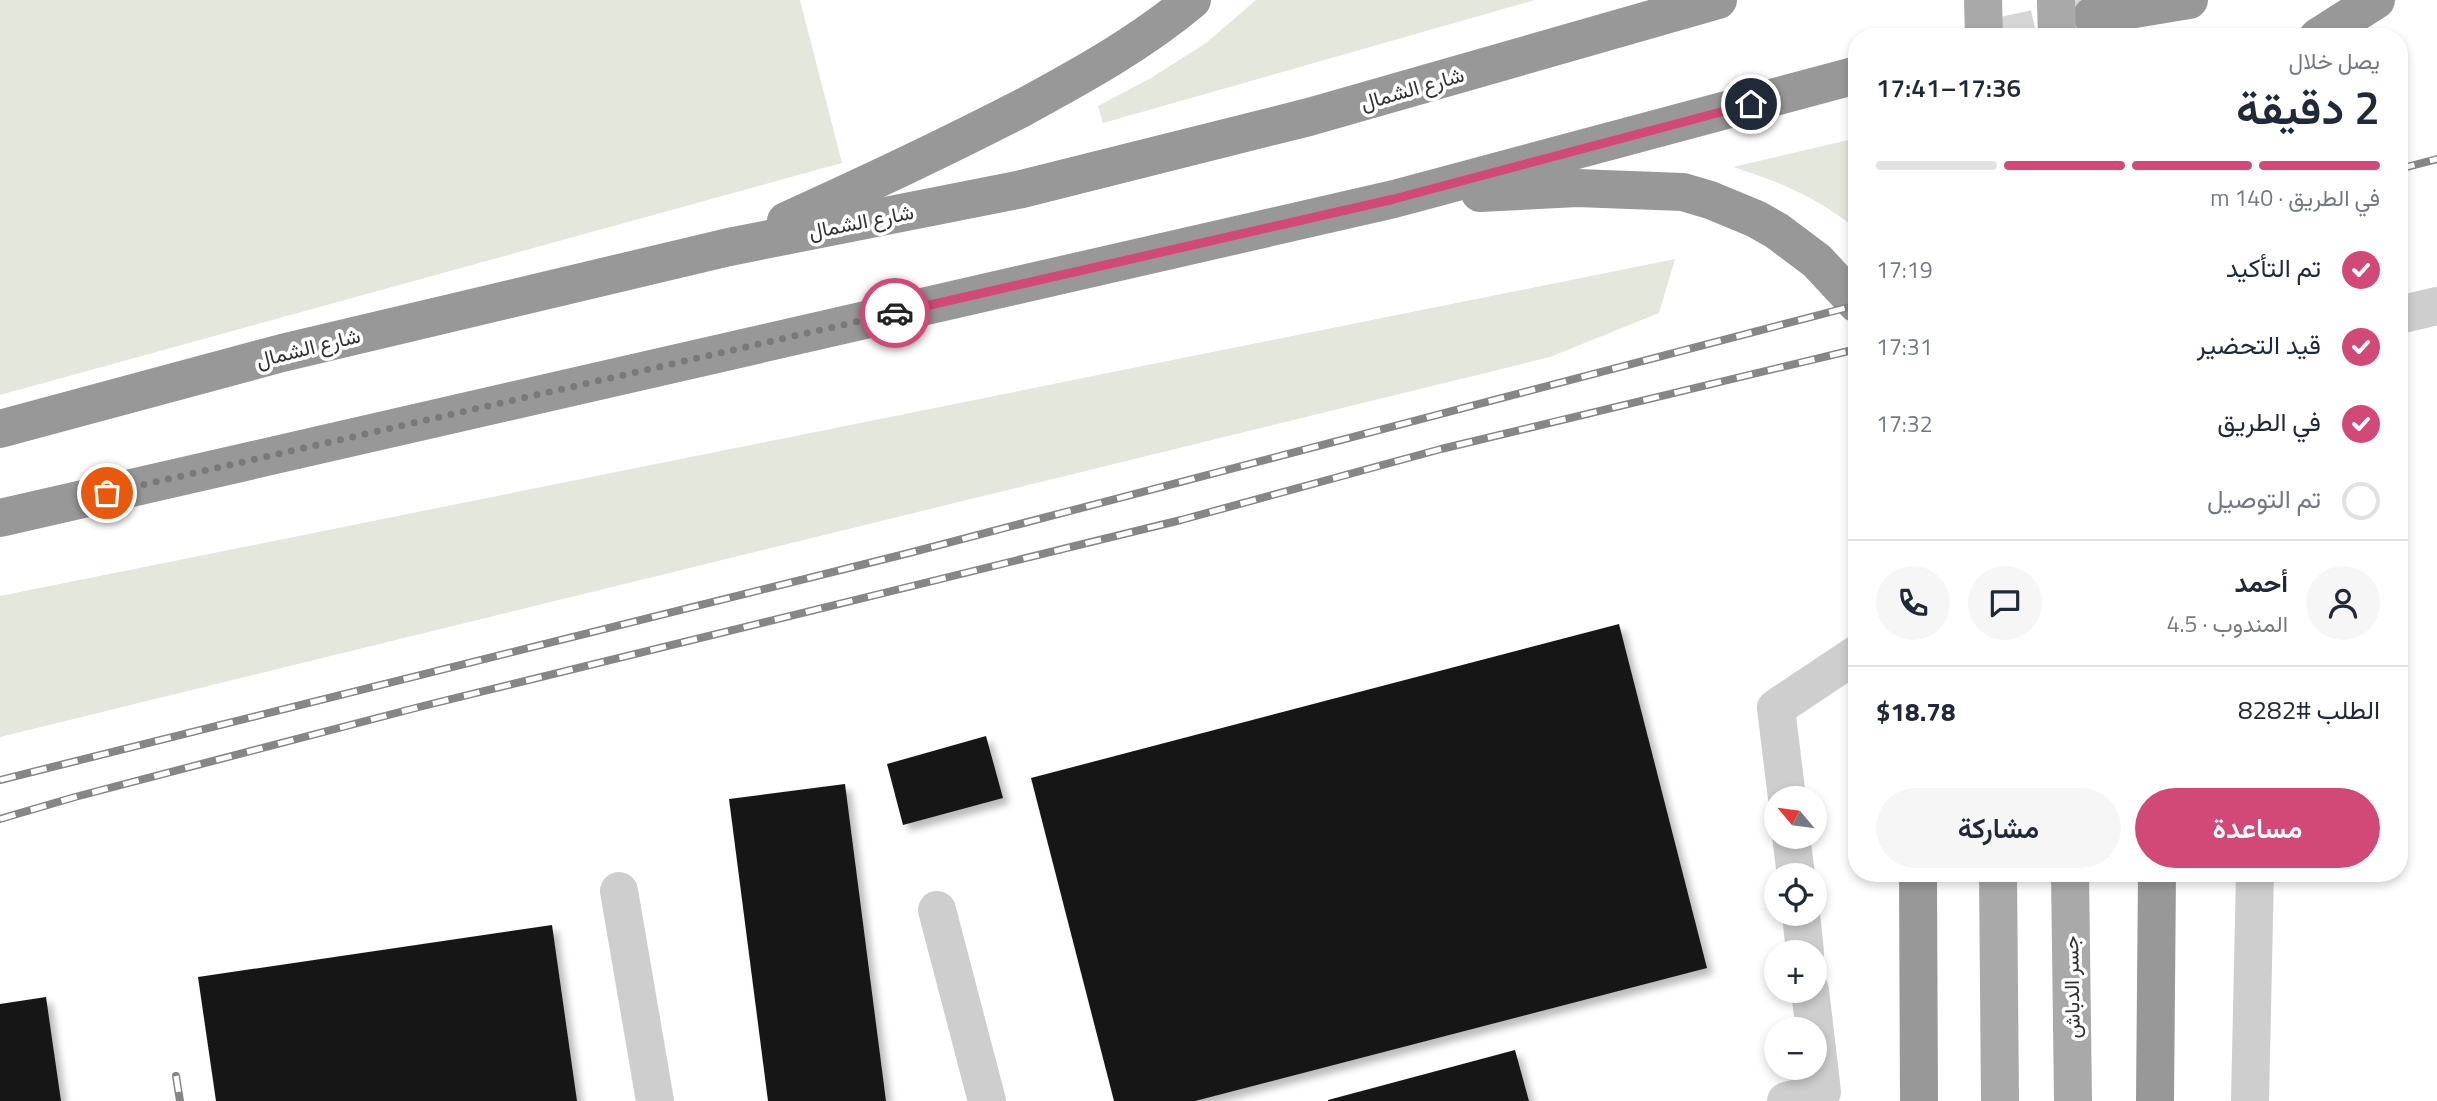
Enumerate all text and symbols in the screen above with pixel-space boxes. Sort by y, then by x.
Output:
text: يصل خلال [2289,43,2380,78]
street label: شارع الشمال [1356,58,1468,118]
text: 17:36–17:41 [1876,68,2021,107]
text: 2 دقيقة [2236,72,2380,142]
pin [1721,74,1781,134]
icon: home [1732,85,1770,123]
text: في الطريق · 140 m [2210,180,2380,215]
street label: شارع الشمال [806,195,916,247]
text: تم التأكيد [2226,248,2321,287]
icon: check [2342,251,2380,289]
text: 17:19 [1876,252,1933,287]
courier [860,278,930,348]
icon: car [876,294,914,332]
street label: شارع الشمال [252,319,364,375]
text: قيد التحضير [2197,325,2321,364]
icon: check [2342,328,2380,366]
text: 17:31 [1876,329,1933,364]
text: في الطريق [2217,402,2321,441]
icon: check [2342,405,2380,443]
text: 17:32 [1876,406,1933,441]
pin [77,463,137,523]
icon: bag [88,474,126,512]
text: تم التوصيل [2207,479,2321,518]
text: أحمد [2235,563,2288,602]
button: phone [1876,566,1950,640]
button: chat [1968,566,2042,640]
button: person [2306,566,2380,640]
text: المندوب · 4.5 [2167,606,2288,641]
text: الطلب #8282 [2238,690,2380,729]
text: $18.78 [1876,692,1955,731]
north arrow [1764,786,1827,849]
map controls [1764,786,1827,1080]
button: مشاركة [1876,788,2121,868]
button: مساعدة [2135,788,2380,868]
button: locate [1764,863,1827,926]
street label: جسر الدباش [2054,935,2088,1039]
button: + [1764,940,1827,1003]
button: − [1764,1017,1827,1080]

